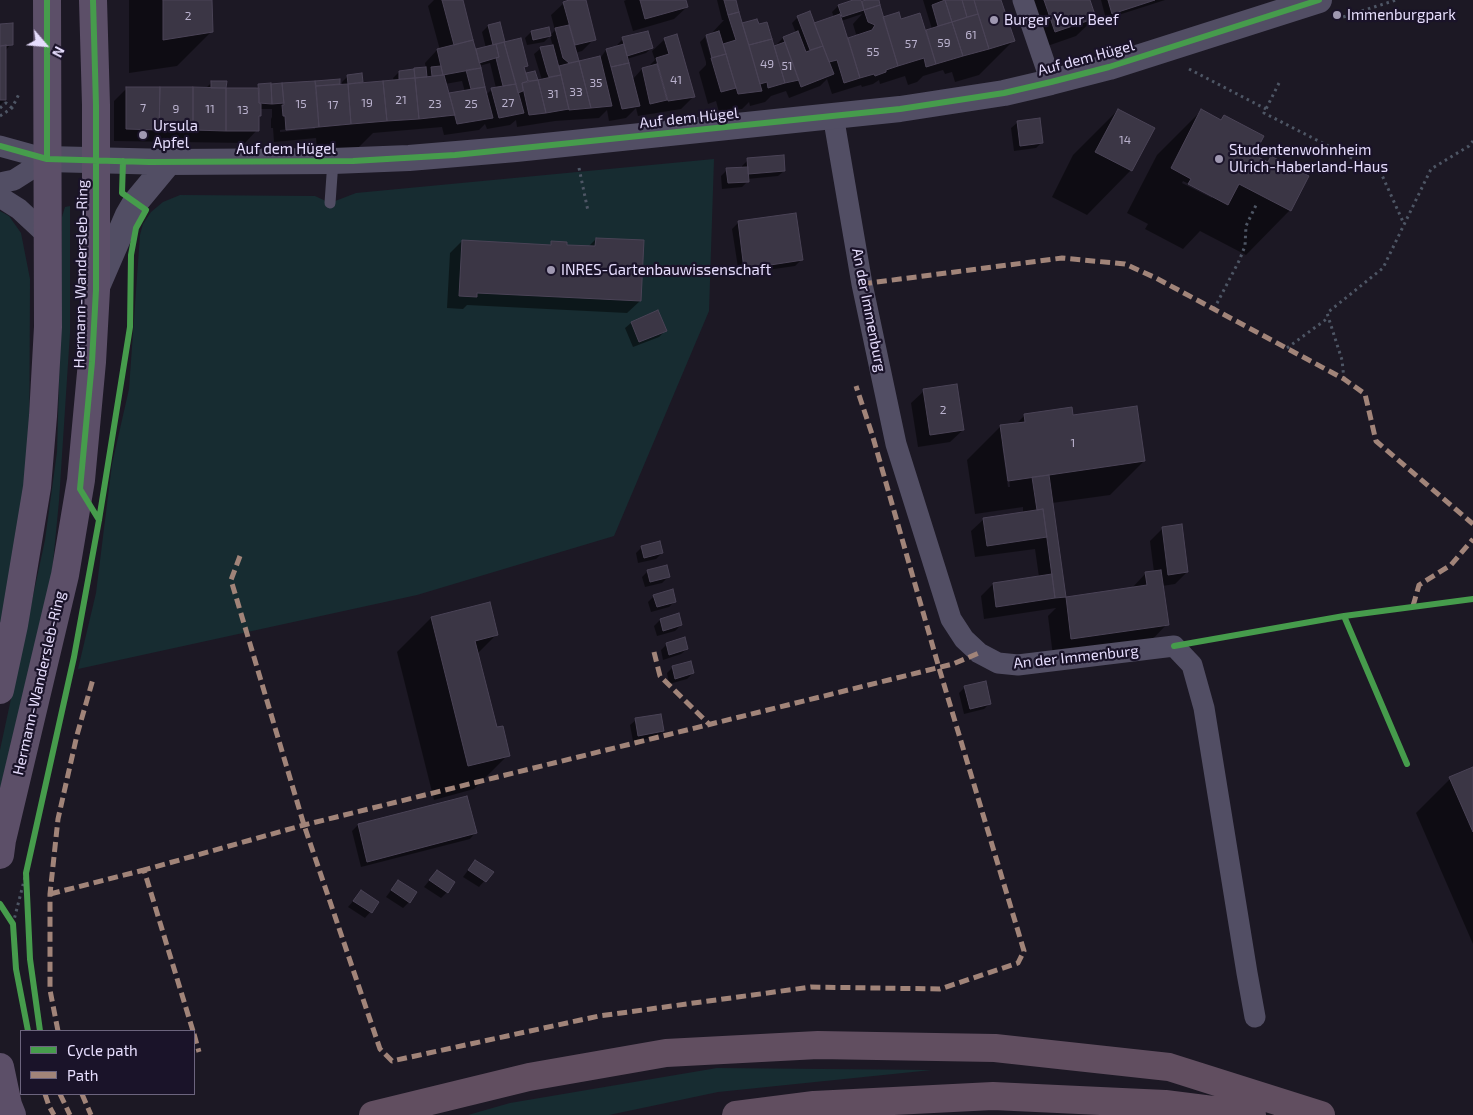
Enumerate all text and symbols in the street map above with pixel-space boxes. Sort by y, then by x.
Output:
place label: Immenburgpark [1347,6,1456,24]
house number: 2 [185,9,191,23]
marker: Immenburgpark [1331,9,1343,21]
place label: Burger Your Beef [1004,11,1119,29]
marker: Burger Your Beef [988,14,1000,26]
north arrow [20,20,70,70]
house number: 61 [965,28,977,42]
house number: 59 [937,36,951,50]
street label: Auf dem Hügel [1036,36,1136,80]
house number: 57 [905,37,917,51]
text: N [49,44,69,60]
house number: 55 [867,45,879,59]
house number: 49 [760,57,774,71]
house number: 51 [781,59,793,73]
house number: 41 [670,73,682,87]
house number: 35 [589,76,603,90]
house number: 33 [569,85,583,99]
house number: 31 [547,87,559,101]
house number: 21 [395,93,407,107]
house number: 19 [361,96,373,110]
house number: 27 [502,96,514,110]
house number: 15 [295,97,307,111]
house number: 23 [428,97,442,111]
house number: 25 [464,97,478,111]
house number: 17 [328,98,338,112]
house number: 7 [140,101,146,115]
house number: 9 [173,102,179,116]
house number: 11 [205,102,215,116]
house number: 13 [237,103,249,117]
street label: Auf dem Hügel [639,104,739,132]
place label: Ursula Apfel [153,117,198,152]
marker: Ursula Apfel [137,129,149,141]
house number: 14 [1119,133,1131,147]
street label: Auf dem Hügel [236,140,336,158]
place label: Studentenwohnheim Ulrich-Haberland-Haus [1229,141,1388,176]
marker: Studentenwohnheim Ulrich-Haberland-Haus [1213,153,1225,165]
street label: Hermann-Wandersleb-Ring [70,180,92,368]
street label: An der Immenburg [848,247,890,373]
place label: INRES-Gartenbauwissenschaft [561,261,771,279]
marker: INRES-Gartenbauwissenschaft [545,264,557,276]
house number: 2 [940,403,946,417]
house number: 1 [1071,436,1075,450]
street label: Hermann-Wandersleb-Ring [9,589,69,777]
street label: An der Immenburg [1013,641,1139,673]
legend [20,1030,195,1095]
text: Cycle path [67,1041,138,1059]
text: Path [67,1066,98,1084]

